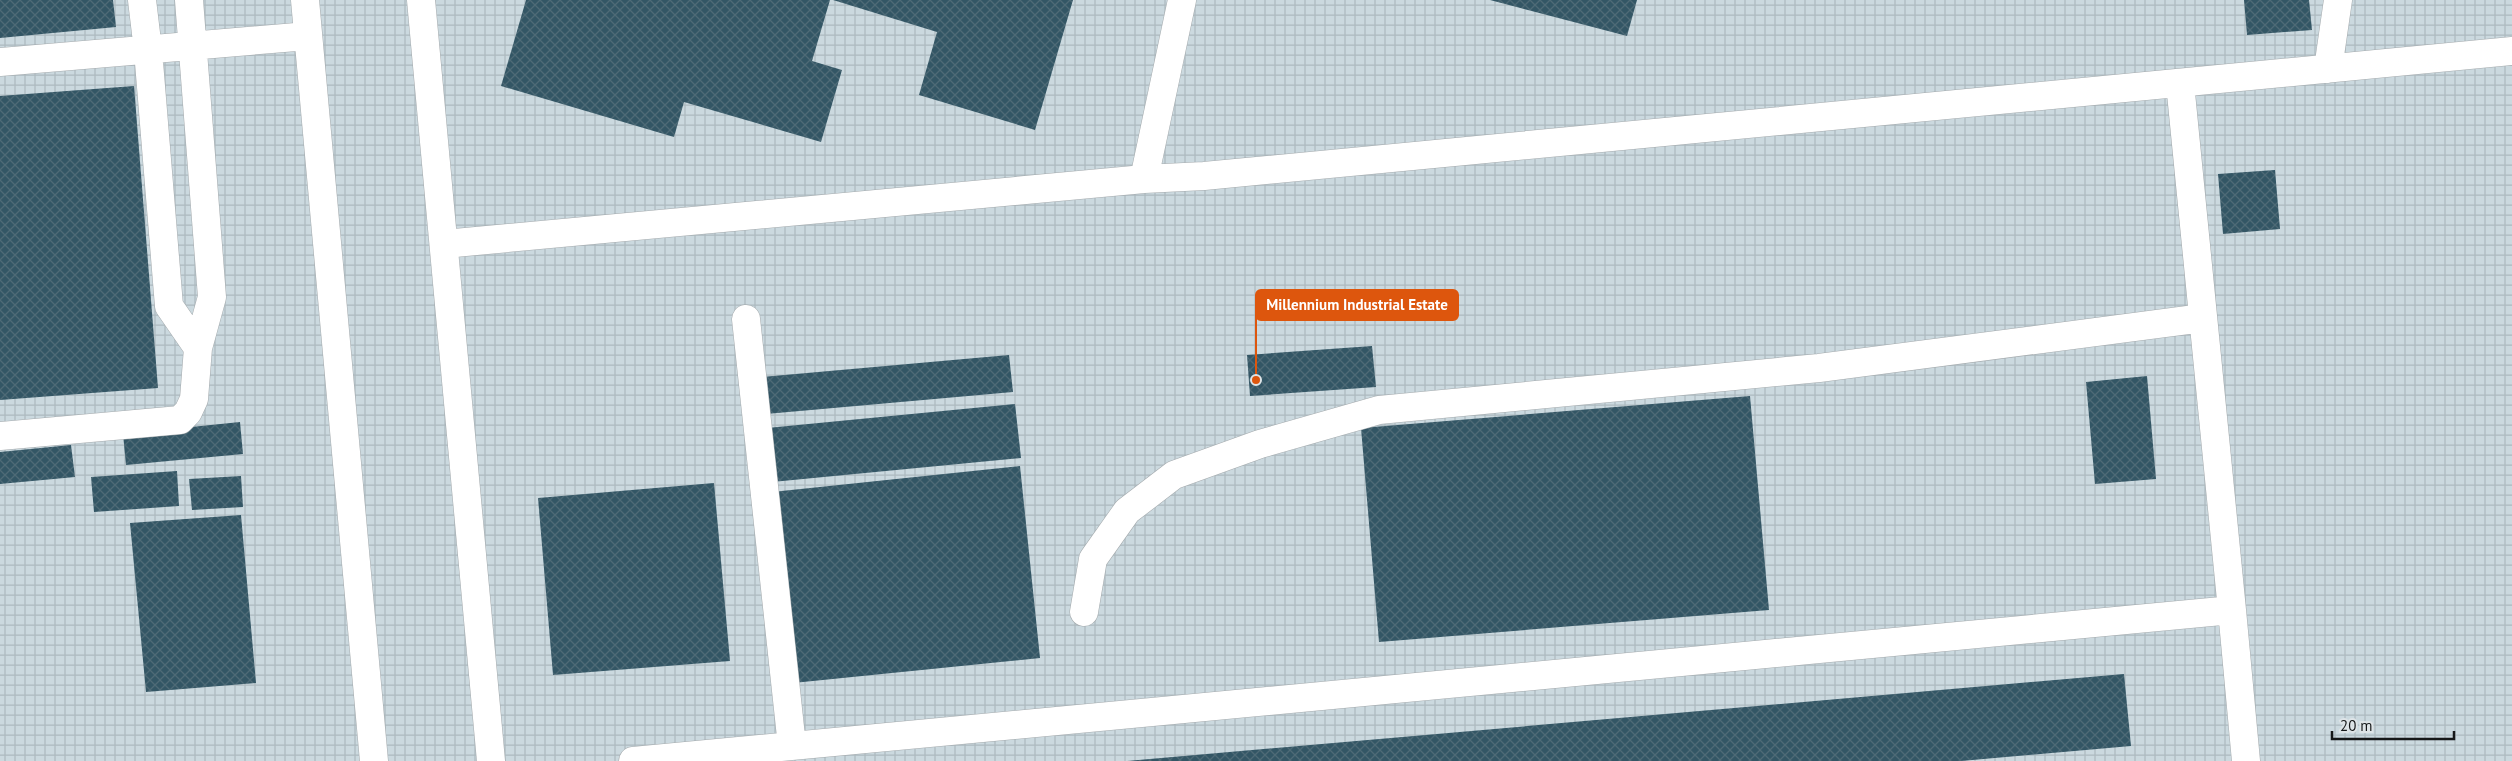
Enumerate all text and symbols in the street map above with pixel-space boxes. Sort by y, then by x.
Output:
callout: Millennium Industrial Estate [1256,290,1458,320]
text: Millennium Industrial Estate [1266,295,1448,314]
scale bar [2332,708,2454,740]
text: 20 m [2340,716,2373,735]

